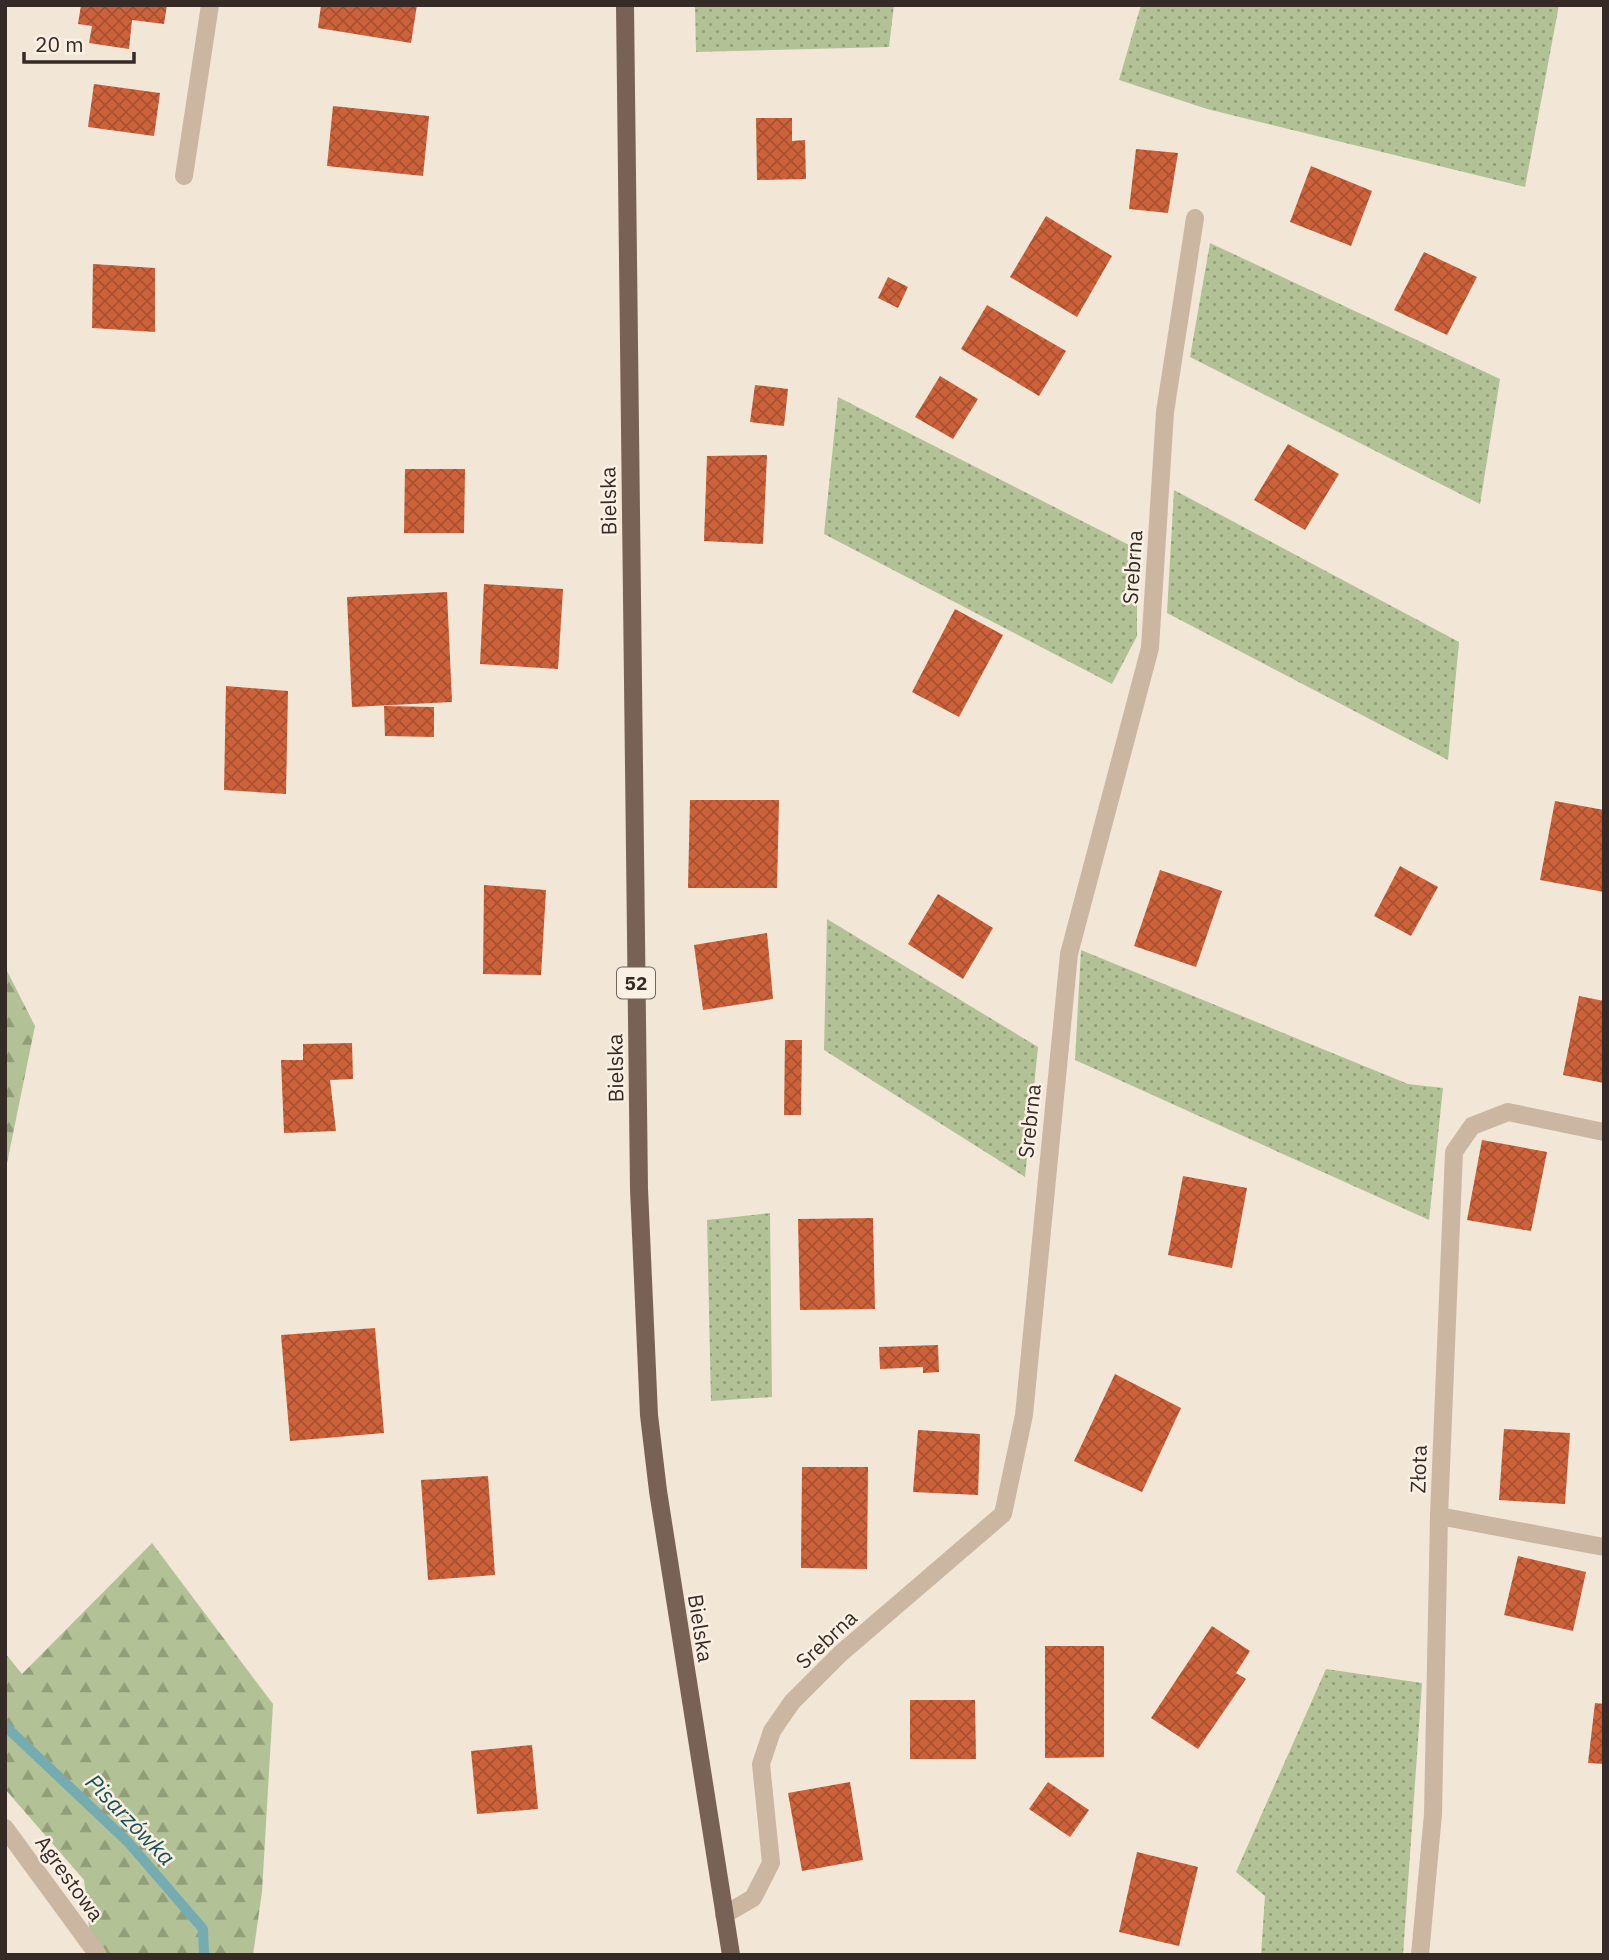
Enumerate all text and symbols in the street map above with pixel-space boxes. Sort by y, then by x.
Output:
scale bar [24,21,135,65]
text: 20 m [35,30,84,58]
street label: Bielska [593,466,623,536]
street label: Srebrna [1115,529,1149,605]
road number: 52 [617,967,655,998]
street label: Bielska [600,1033,630,1103]
street label: Srebrna [1011,1083,1047,1159]
street label: Złota [1403,1444,1433,1494]
street label: Bielska [682,1592,720,1664]
street label: Srebrna [789,1603,863,1675]
water label: Pisarzówka [80,1767,182,1871]
street label: Agrestowa [29,1829,111,1927]

